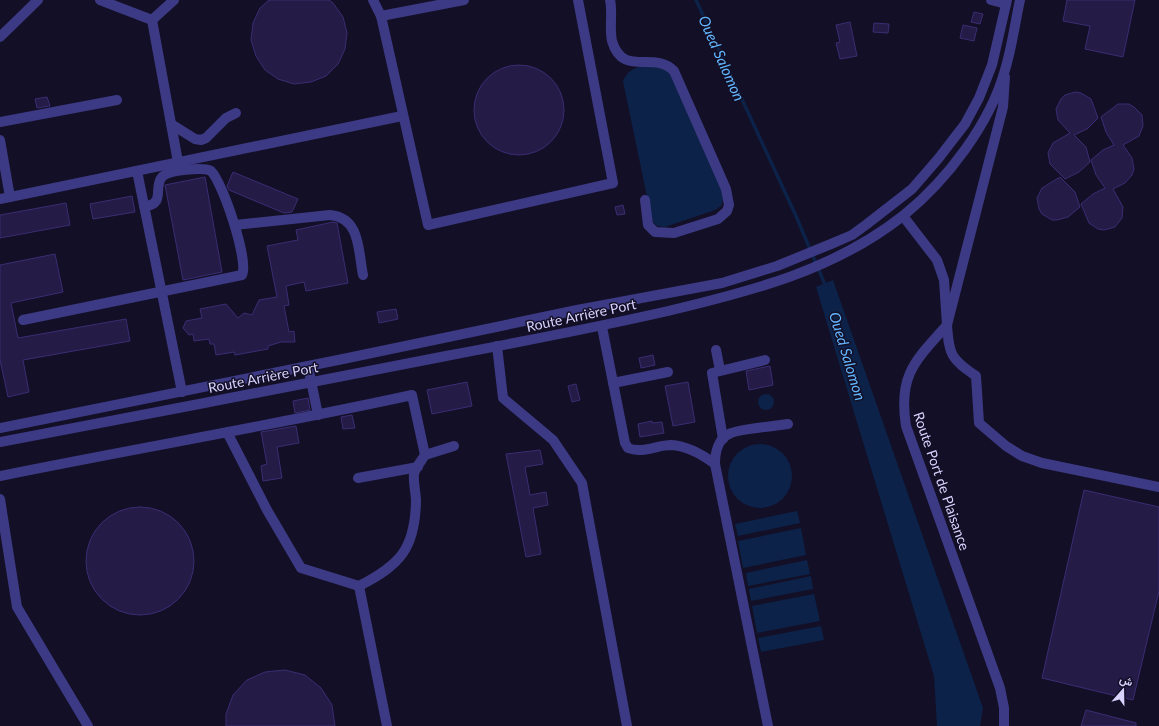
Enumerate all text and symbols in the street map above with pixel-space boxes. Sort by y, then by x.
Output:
water label: Oued Salomon [695,12,749,104]
street label: Route Arrière Port [525,295,637,335]
water label: Oued Salomon [826,310,870,402]
street label: Route Arrière Port [206,358,320,396]
street label: Route Port de Plaisance [910,410,974,552]
north arrow [1103,670,1143,710]
text: ش [1118,672,1135,689]

